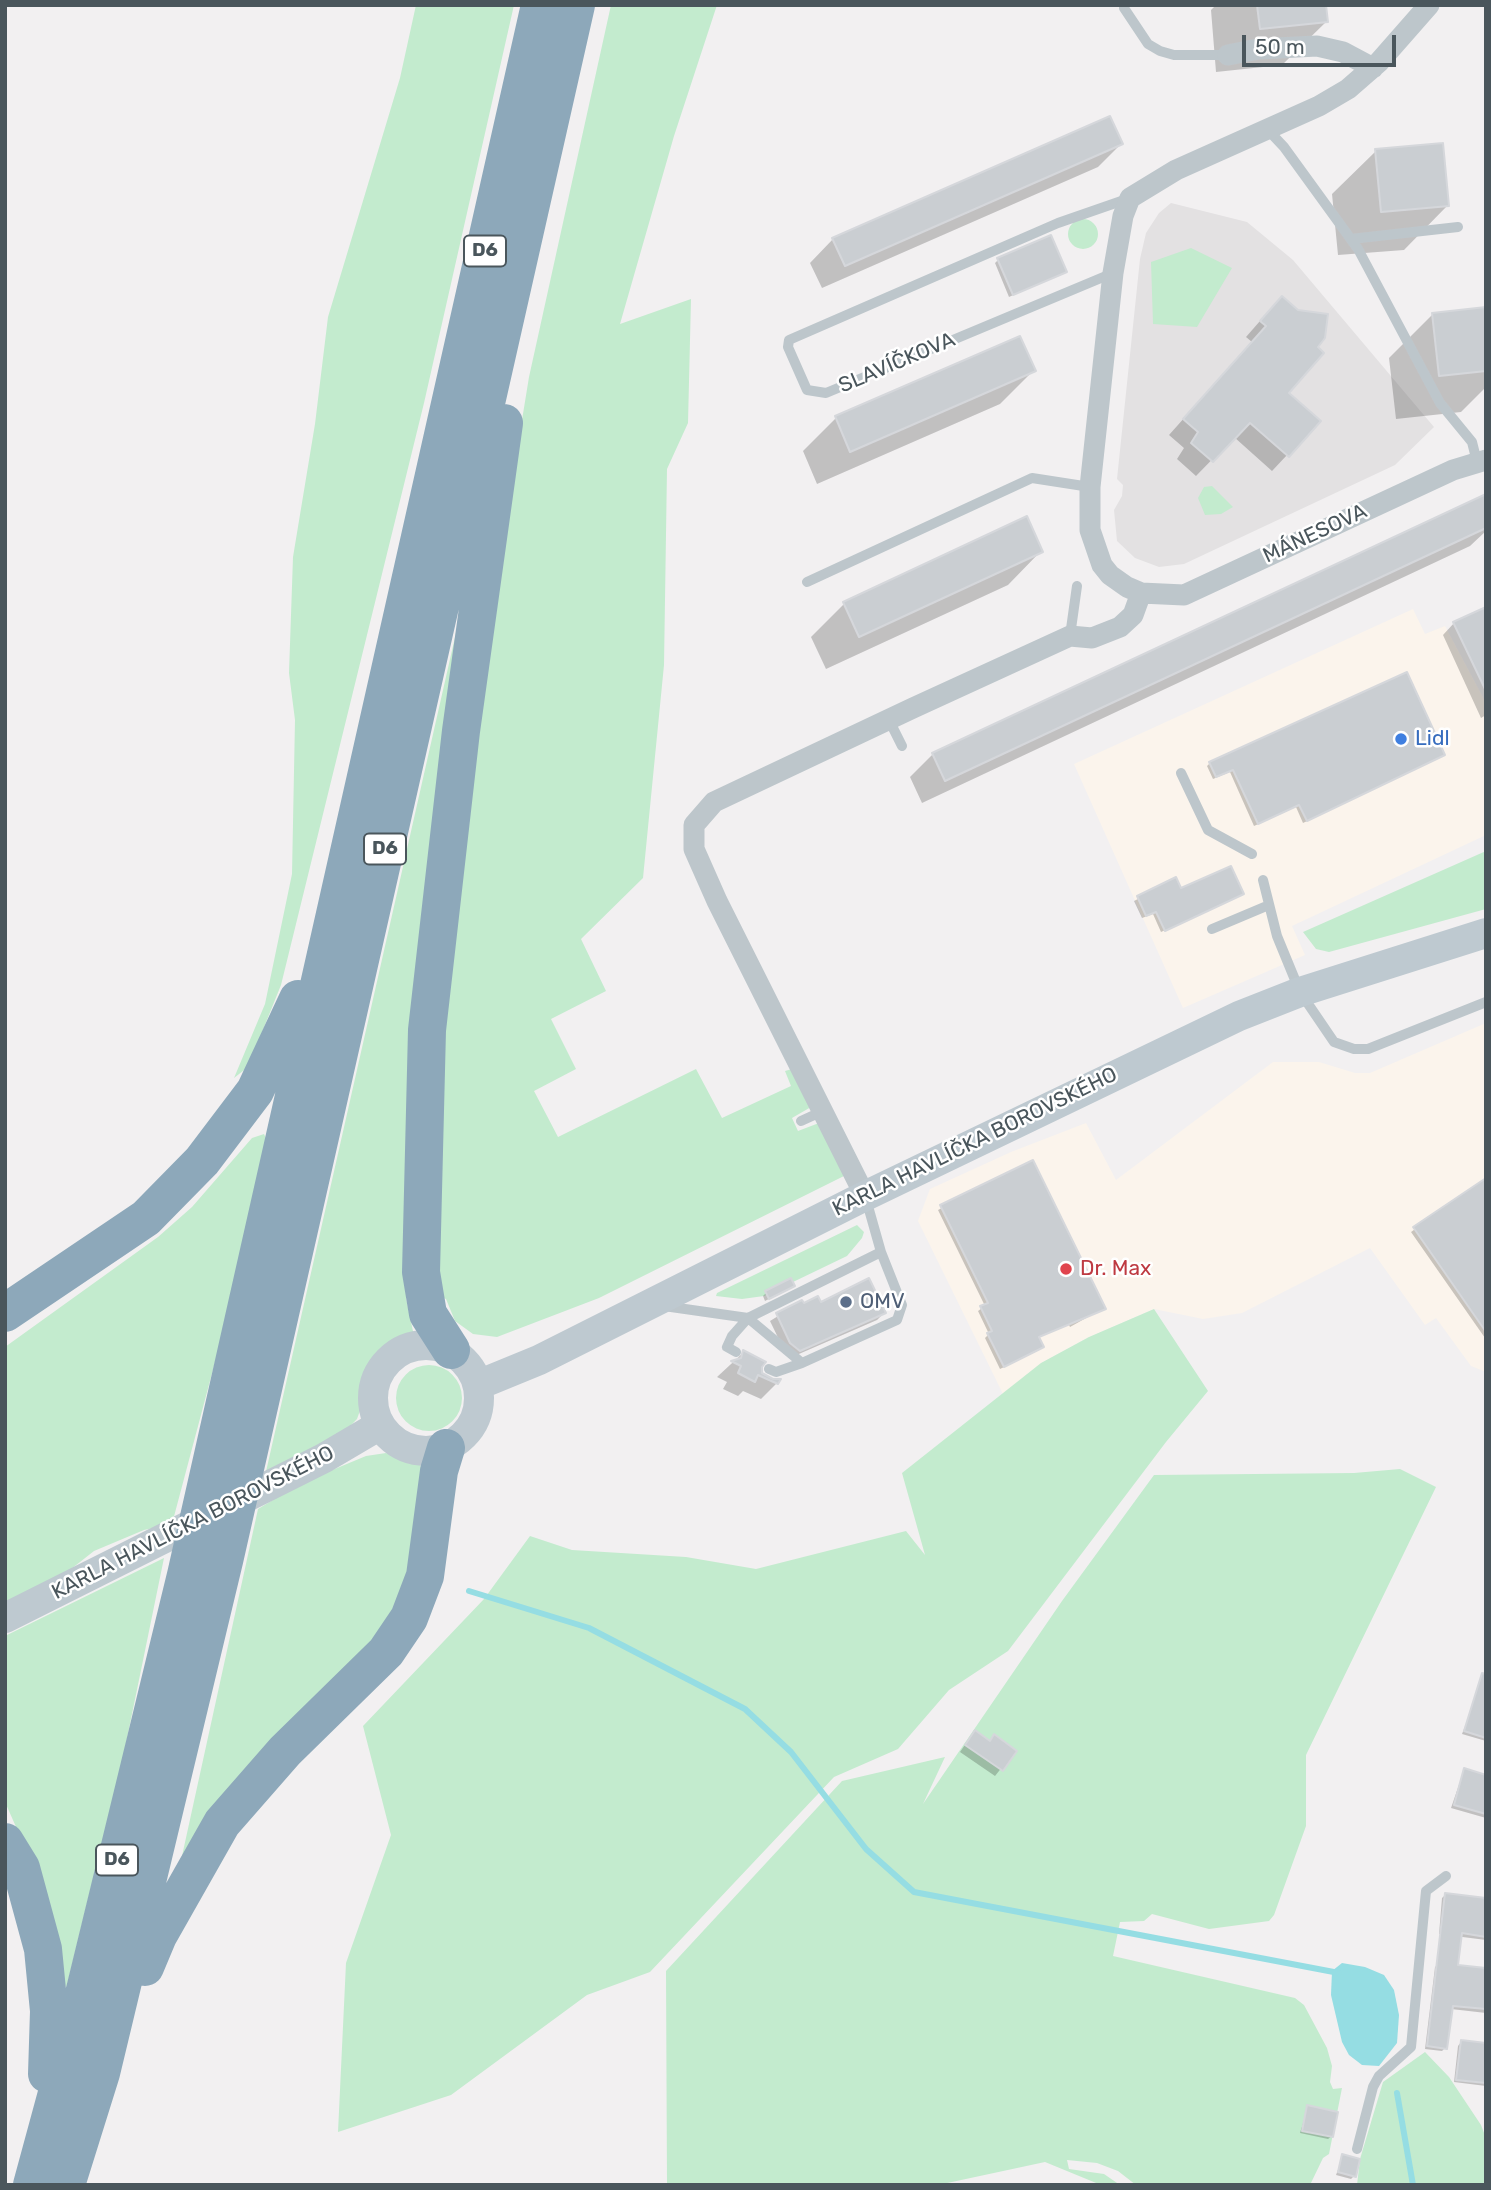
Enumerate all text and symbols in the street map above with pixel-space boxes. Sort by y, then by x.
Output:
scale bar [1246,21,1400,65]
text: 50 m [1255,34,1305,59]
road number: D6 [464,235,506,266]
street label: SLAVÍČKOVA [835,327,959,399]
street label: MÁNESOVA [1259,499,1371,569]
place label: Lidl [1415,726,1450,752]
marker: Lidl [1393,731,1409,747]
road number: D6 [364,834,406,864]
street label: KARLA HAVLÍČKA BOROVSKÉHO [829,1062,1121,1222]
place label: Dr. Max [1080,1256,1151,1282]
marker: Dr. Max [1058,1261,1074,1277]
place label: OMV [860,1289,905,1315]
marker: OMV [838,1294,854,1310]
street label: KARLA HAVLÍČKA BOROVSKÉHO [48,1441,338,1605]
road number: D6 [96,1844,138,1876]

